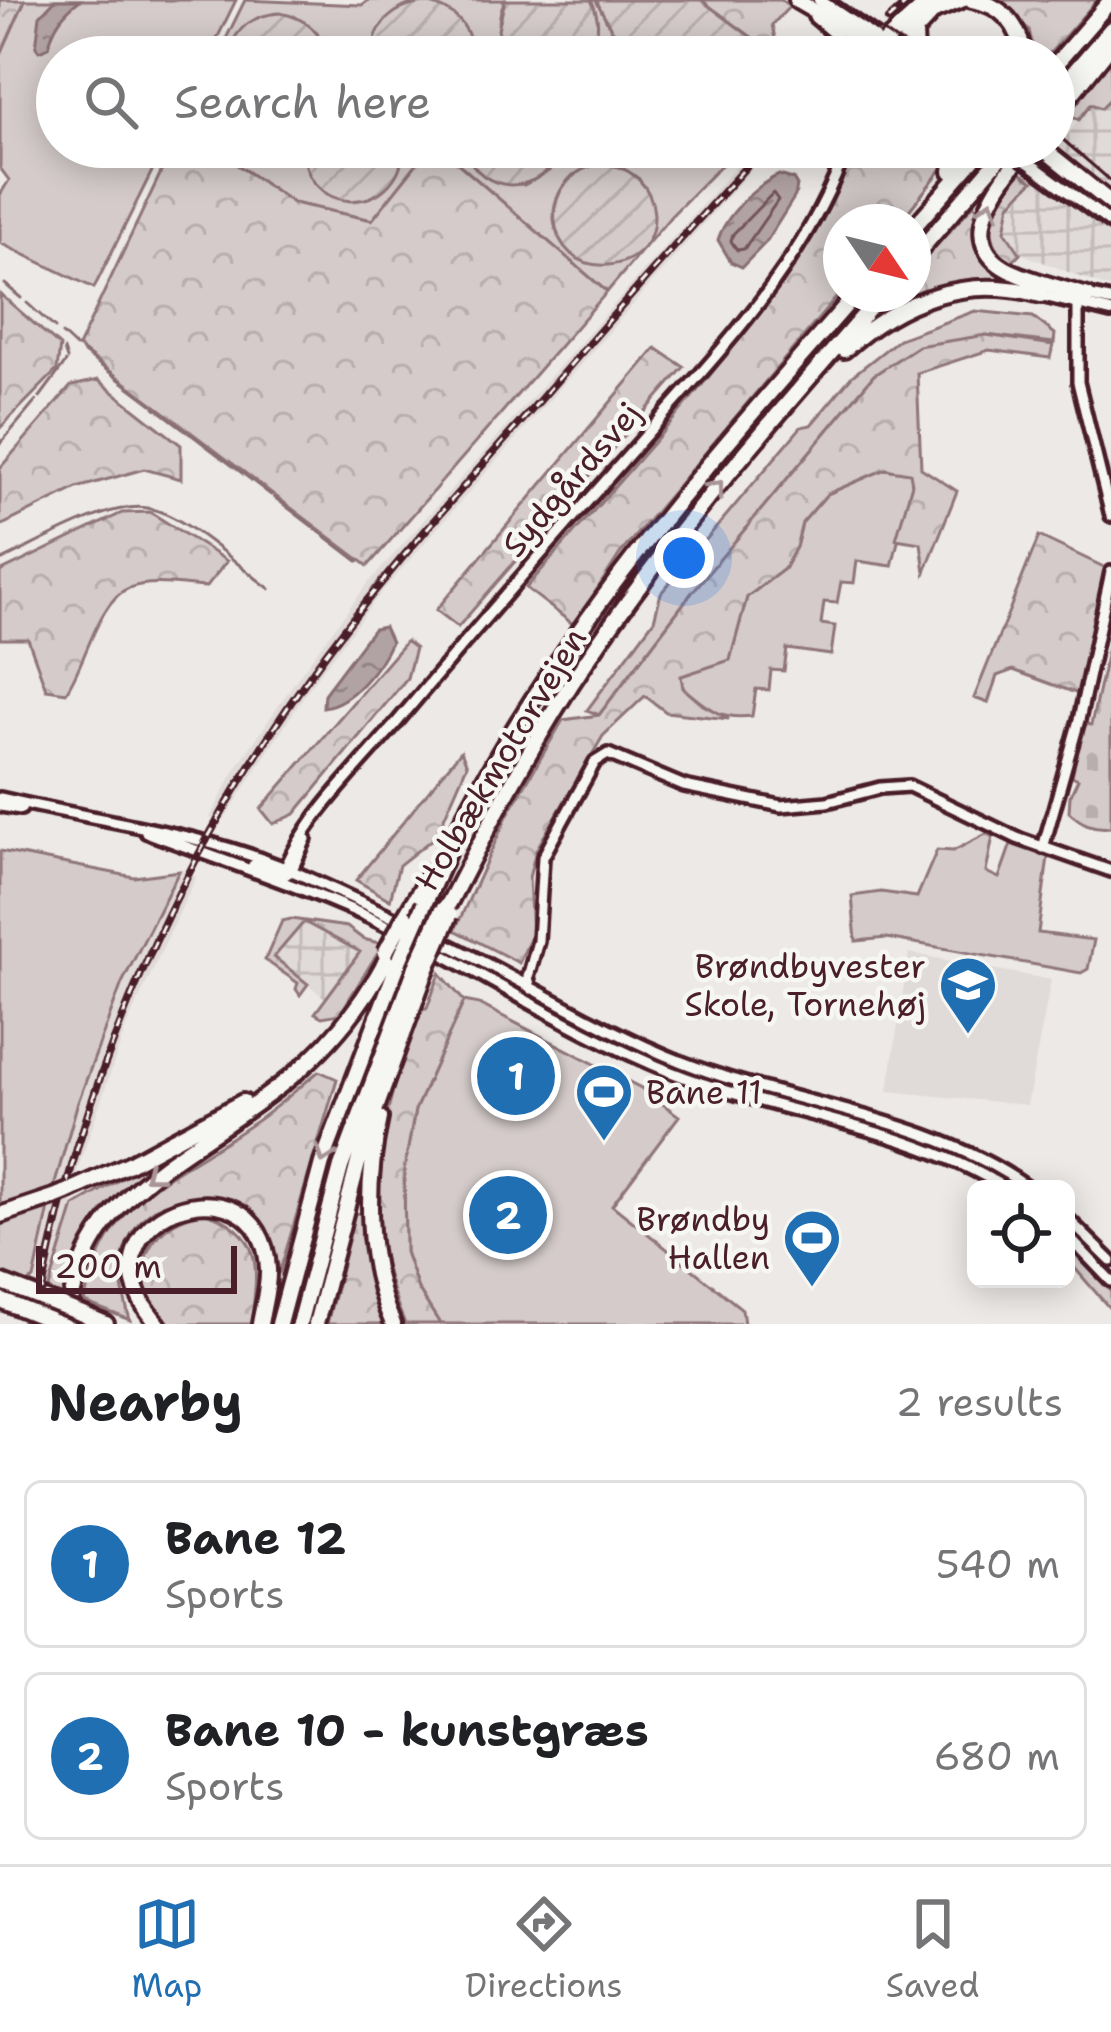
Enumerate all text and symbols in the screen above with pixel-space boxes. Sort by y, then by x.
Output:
search box [36,36,1075,168]
icon: search [78,69,144,135]
text: Search here [174,72,431,132]
one-way arrow [975,198,1000,219]
north arrow [823,204,931,312]
street label: Sydgårdsvej [491,392,651,566]
one-way arrow [702,480,723,502]
your location [654,528,714,588]
street label: Holbækmotorvejen [404,619,597,899]
place label: Brøndbyvester Skole, Tornehøj [685,944,926,1027]
school or university icon: Brøndbyvester Skole, Tornehøj [937,954,999,1036]
pin: 1 [477,1031,555,1121]
sports icon: Bane 11 [573,1061,635,1143]
place label: Bane 11 [646,1070,762,1115]
one-way arrow [315,1144,340,1165]
one-way arrow [144,1160,166,1181]
pin: 2 [469,1170,547,1260]
map controls [967,1180,1075,1288]
button: locate [967,1180,1075,1288]
place label: Brøndby Hallen [637,1197,770,1280]
sports icon: Brøndby Hallen [781,1207,843,1289]
scale bar [36,1240,237,1293]
text: 200 m [54,1244,162,1289]
text: Nearby [48,1368,243,1436]
text: 2 results [896,1376,1063,1428]
text: Bane 12 [165,1508,346,1568]
text: 1 [81,1538,99,1590]
text: 540 m [936,1538,1060,1590]
text: Sports [165,1568,285,1620]
text: Bane 10 - kunstgræs [165,1700,649,1760]
text: 2 [76,1730,104,1782]
text: 680 m [934,1730,1060,1782]
text: Sports [165,1760,285,1812]
tab: Map [132,1891,202,2008]
tab: Directions [465,1891,623,2008]
tab: Saved [886,1891,979,2008]

